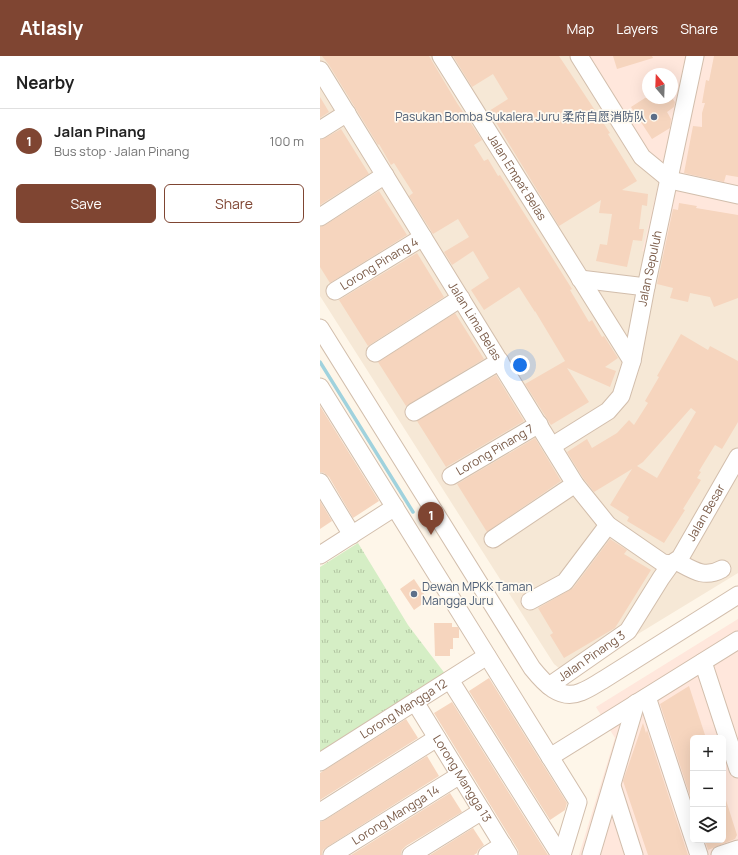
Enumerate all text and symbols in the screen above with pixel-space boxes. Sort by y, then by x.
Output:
text: Atlasly [20,15,83,41]
text: Map [566,19,594,38]
text: Layers [616,19,658,38]
text: Share [680,19,718,38]
north arrow [642,68,678,104]
text: Nearby [16,71,74,94]
place label: Pasukan Bomba Sukalera Juru 柔府自愿消防队 [395,108,646,125]
marker: Pasukan Bomba Sukalera Juru 柔府自愿消防队 [649,112,659,122]
text: Jalan Pinang [54,121,146,142]
street label: Jalan Empat Belas [484,130,551,224]
text: 1 [26,132,32,150]
text: 100 m [269,132,304,150]
text: Bus stop · Jalan Pinang [54,142,190,160]
button: Save [16,184,156,223]
button: Share [164,184,304,223]
street label: Jalan Sepuluh [634,229,666,307]
street label: Lorong Pinang 4 [337,233,421,294]
street label: Jalan Lima Belas [444,278,506,364]
your location [510,355,530,375]
street label: Lorong Pinang 7 [453,420,537,479]
street label: Jalan Besar [683,480,729,544]
pin: 1 [418,502,444,535]
place label: Dewan MPKK Taman Mangga Juru [422,578,533,609]
marker: Dewan MPKK Taman Mangga Juru [409,589,419,599]
street label: Jalan Pinang 3 [554,626,628,685]
street label: Lorong Mangga 12 [357,674,450,742]
street label: Lorong Mangga 13 [429,731,496,825]
map controls [690,735,726,843]
button: + [690,735,726,771]
button: − [690,771,726,807]
street label: Lorong Mangga 14 [348,781,442,849]
button: layers [690,807,726,843]

